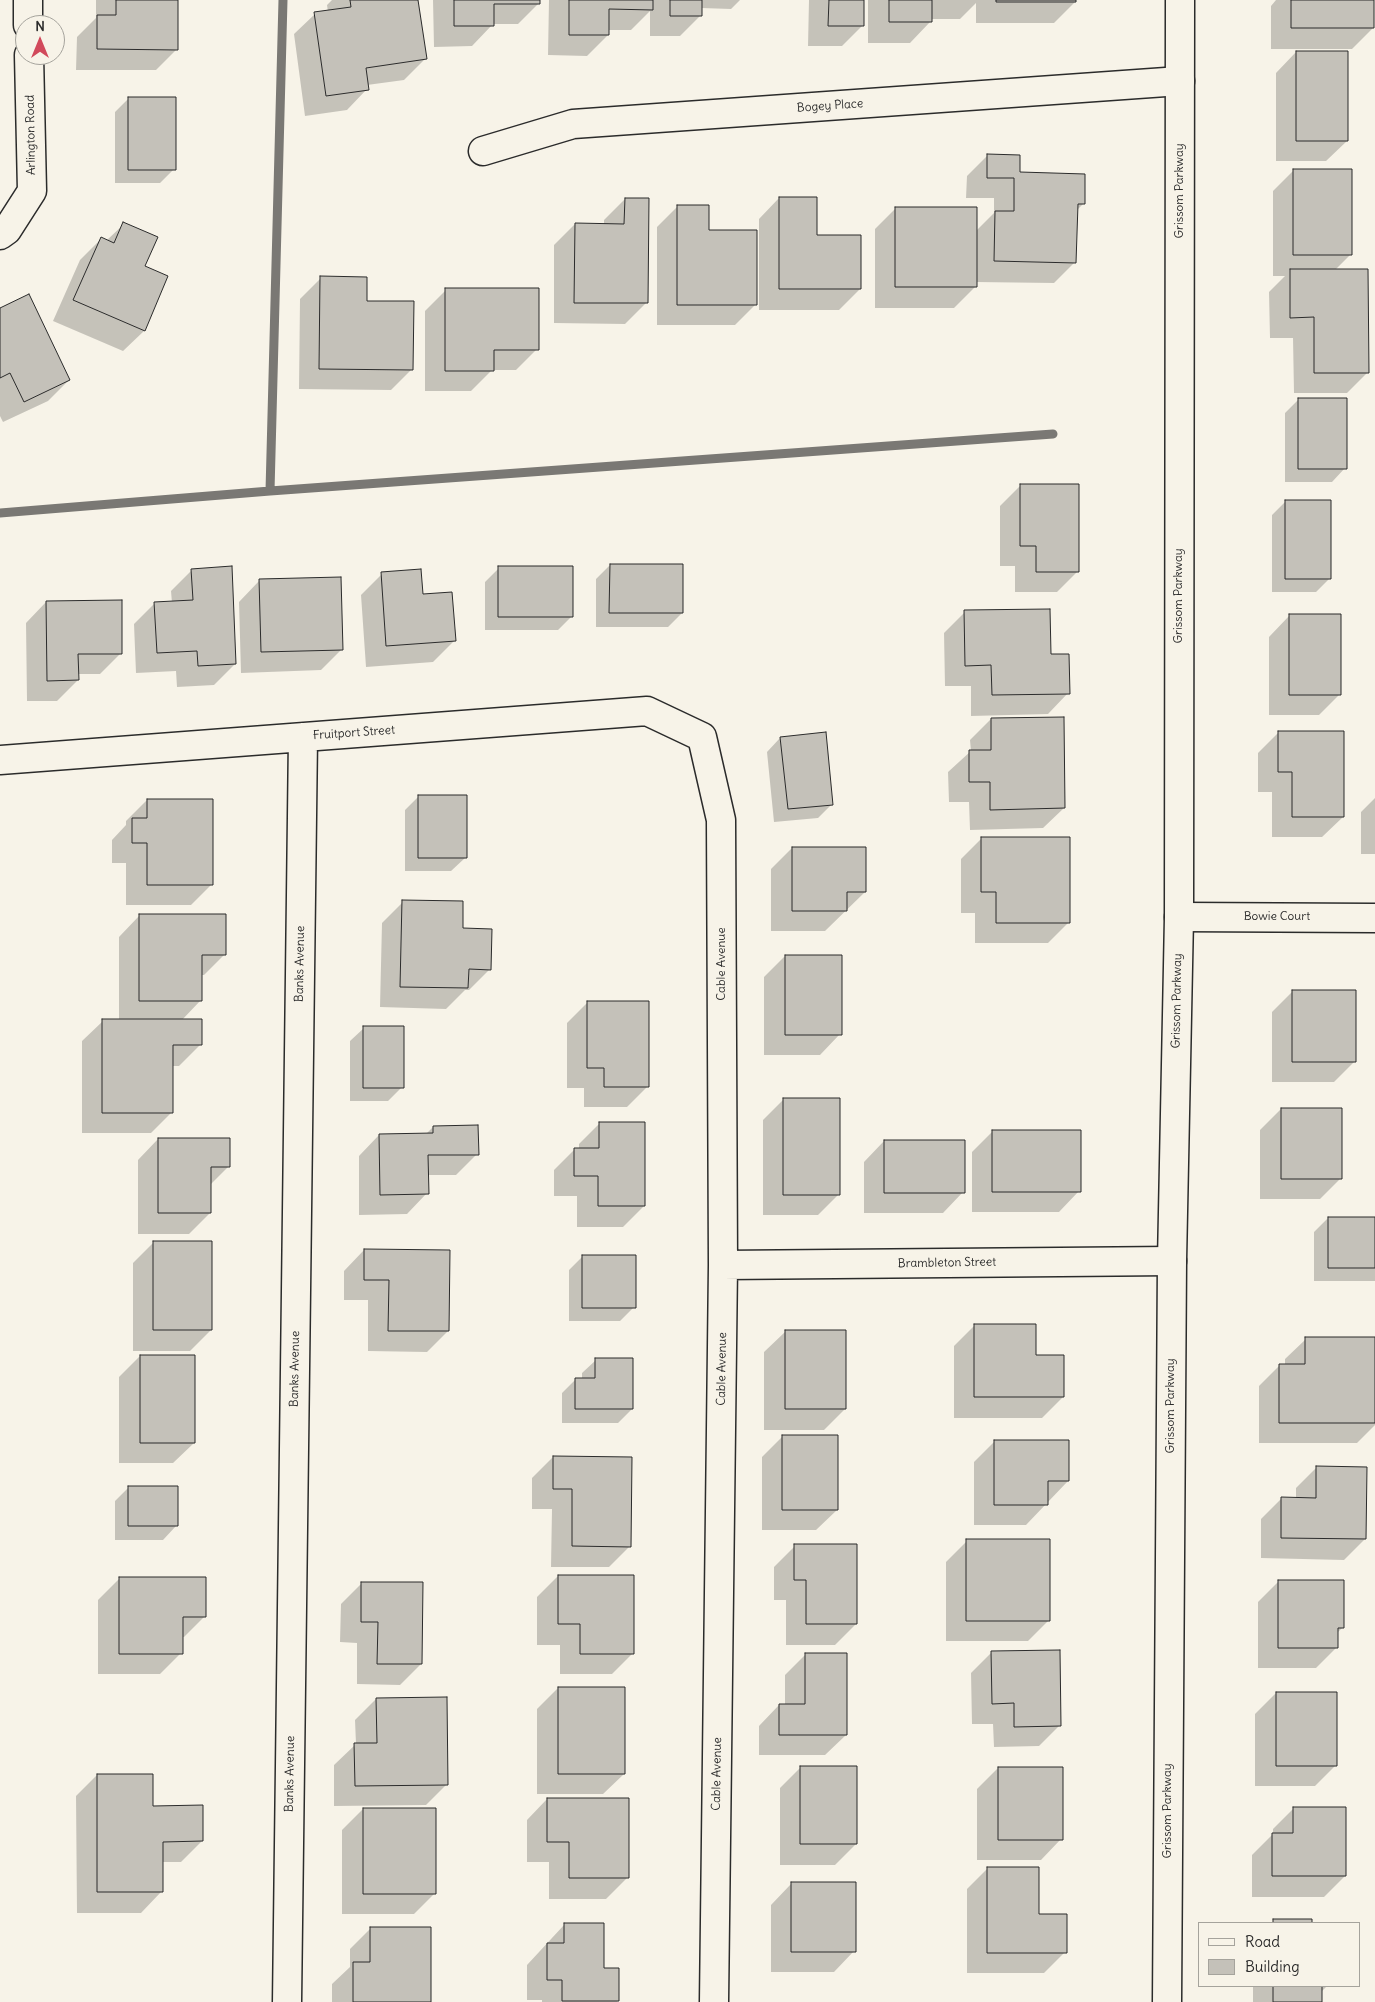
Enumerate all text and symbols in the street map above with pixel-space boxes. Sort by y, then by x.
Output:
north arrow [15,15,65,65]
text: N [35,17,45,35]
street label: Arlington Road [23,95,39,175]
street label: Bogey Place [796,96,864,116]
street label: Grissom Parkway [1173,143,1187,239]
street label: Grissom Parkway [1172,548,1186,644]
street label: Fruitport Street [312,723,396,743]
street label: Bowie Court [1244,910,1310,924]
street label: Banks Avenue [292,926,308,1002]
street label: Cable Avenue [715,927,729,1001]
street label: Grissom Parkway [1169,953,1185,1049]
street label: Brambleton Street [898,1255,996,1271]
street label: Banks Avenue [287,1331,303,1407]
street label: Cable Avenue [714,1332,730,1406]
street label: Grissom Parkway [1164,1358,1178,1454]
street label: Banks Avenue [282,1736,298,1812]
street label: Cable Avenue [709,1737,725,1811]
street label: Grissom Parkway [1161,1763,1175,1859]
legend [1198,1922,1360,1987]
text: Road [1245,1932,1280,1951]
text: Building [1245,1957,1300,1976]

